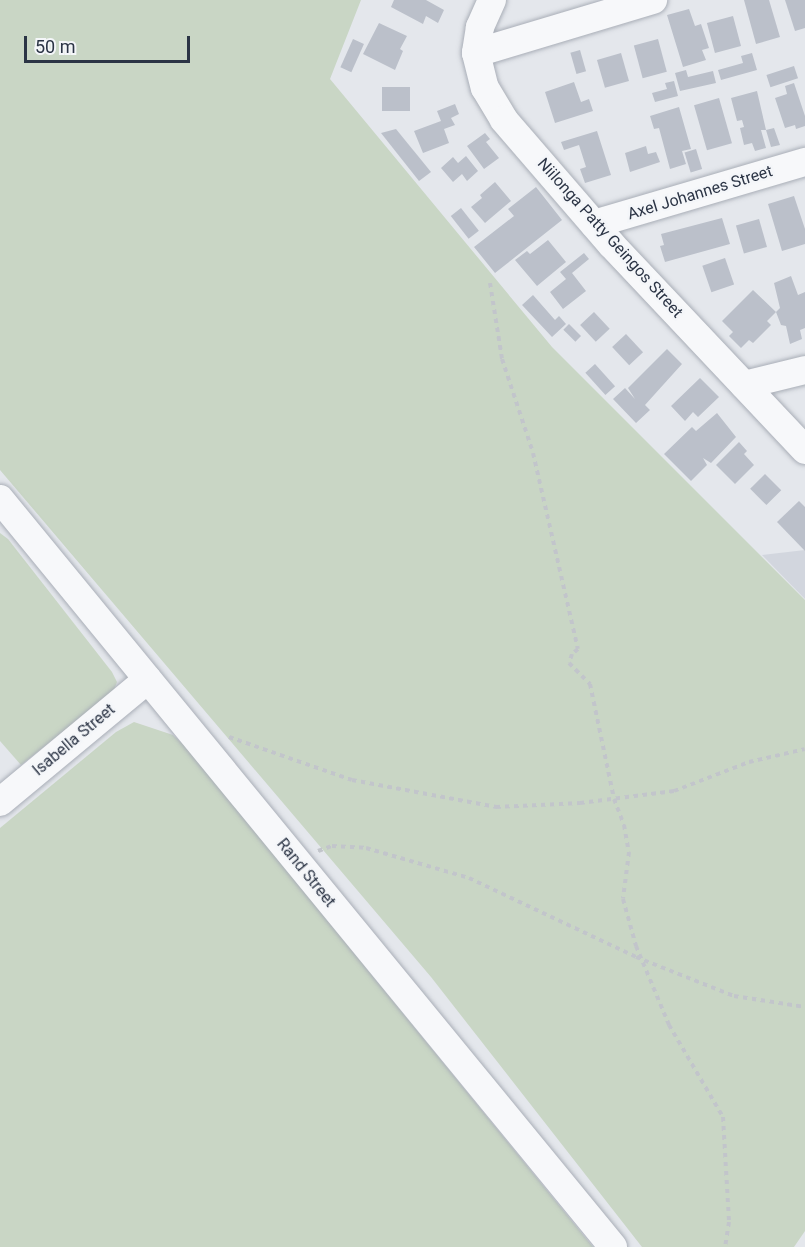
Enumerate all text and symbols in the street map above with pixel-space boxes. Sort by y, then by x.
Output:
scale bar [27,24,194,62]
text: 50 m [35,36,75,57]
street label: Niilonga Patty Geingos Street [533,154,687,322]
street label: Axel Johannes Street [625,162,775,224]
street label: Isabella Street [29,700,119,780]
street label: Rand Street [273,835,339,911]

